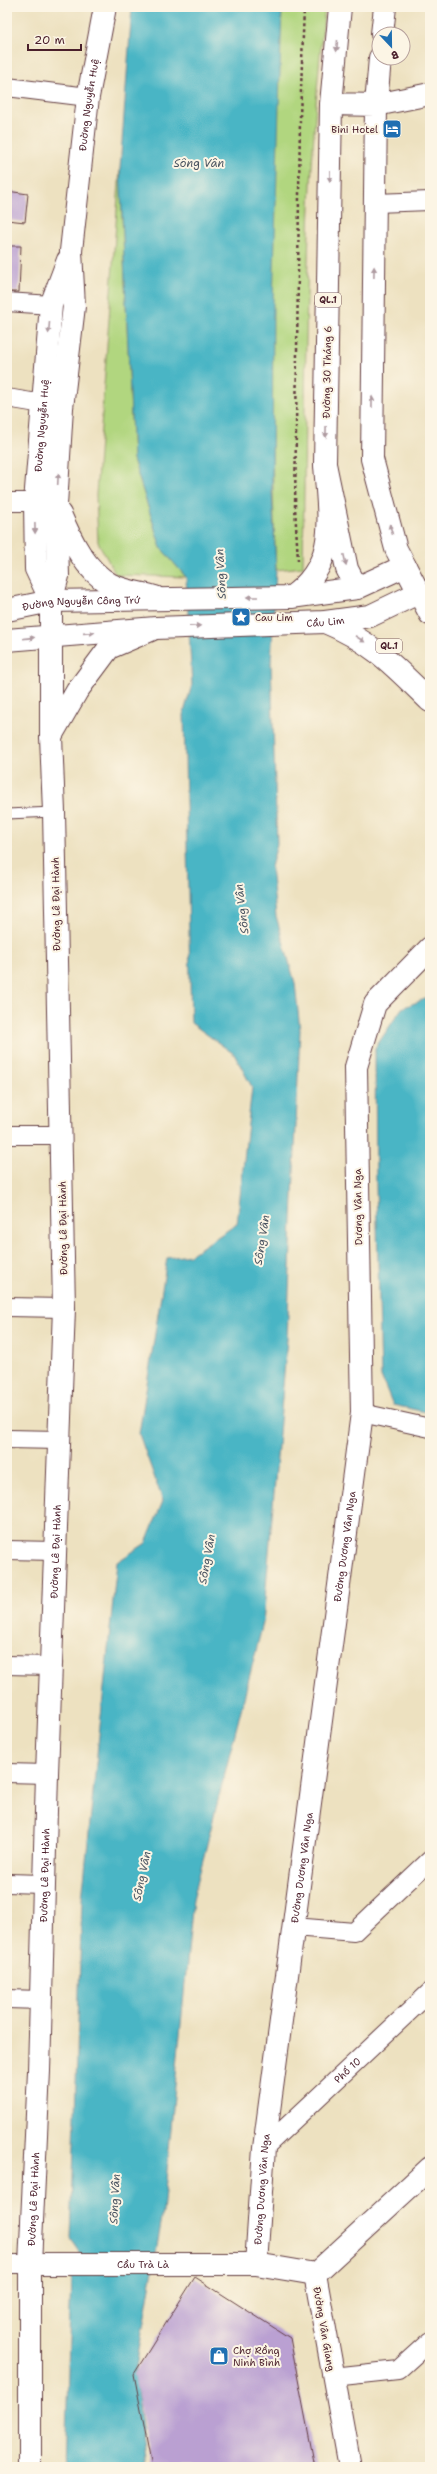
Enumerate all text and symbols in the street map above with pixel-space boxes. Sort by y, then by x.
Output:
scale bar [28,26,81,52]
north arrow [371,26,411,66]
text: 20 m [34,32,65,48]
one-way arrow [333,40,340,52]
text: B [388,47,401,63]
street label: Đuờng Nguyễn Huệ [76,57,102,152]
hotel icon: Bini Hotel [381,118,403,140]
place label: Bini Hotel [331,123,378,136]
water label: Sông Vân [174,156,224,171]
one-way arrow [327,170,333,183]
one-way arrow [371,265,377,278]
road number: QL.1 [315,293,341,307]
one-way arrow [46,322,52,334]
street label: Đường 30 Tháng 6 [320,326,334,418]
street label: Đuờng Nguyễn Huệ [31,378,51,473]
one-way arrow [369,395,375,408]
one-way arrow [322,426,329,438]
one-way arrow [54,473,61,485]
one-way arrow [32,522,38,535]
one-way arrow [388,523,394,535]
water label: Sông Vân [212,548,230,600]
one-way arrow [342,553,348,566]
street label: Đường Nguyễn Công Trứ [21,593,141,613]
one-way arrow [245,594,258,600]
place icon: Cau Lim [230,606,252,628]
place label: Cau Lim [255,611,293,624]
street label: Cầu Lim [306,613,345,629]
one-way arrow [189,623,201,630]
one-way arrow [83,629,95,636]
one-way arrow [23,635,35,641]
one-way arrow [354,636,366,643]
road number: QL.1 [376,639,402,653]
street label: Đường Lê Đại Hành [49,857,63,951]
water label: Sông Vân [231,883,253,935]
street label: Dương Vân Nga [351,1168,365,1245]
street label: Đường Lê Đại Hành [56,1181,70,1275]
water label: Sông Vân [251,1214,273,1266]
street label: Đường Dương Vân Nga [330,1490,358,1603]
street label: Đường Lê Đại Hành [47,1504,63,1599]
water label: Sông Vân [195,1533,219,1585]
street label: Đường Dương Vân Nga [288,1811,315,1924]
street label: Đường Lê Đại Hành [37,1828,52,1922]
water label: Sông Vân [129,1850,155,1902]
street label: Phố 10 [331,2054,363,2086]
street label: Đường Dương Vân Nga [251,2132,272,2245]
street label: Đường Lê Đại Hành [24,2152,42,2246]
water label: Sông Vân [106,2173,124,2225]
street label: Cầu Trà Là [117,2258,170,2271]
street label: Đường Vân Giang [310,2286,338,2372]
place label: Chợ Rồng Ninh Bình [233,2344,280,2369]
shop icon: Chợ Rồng Ninh Bình [208,2345,230,2367]

